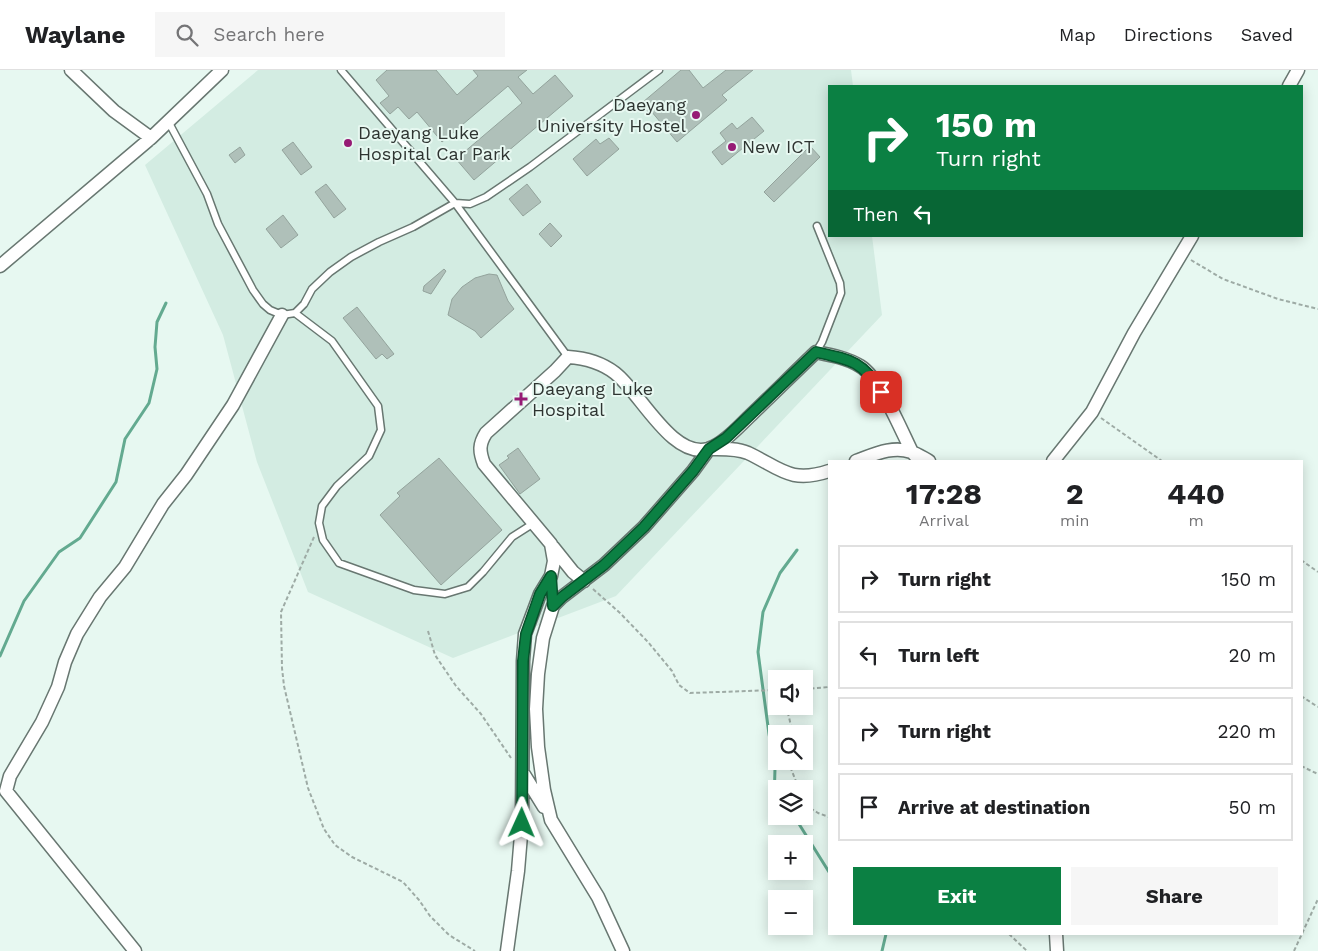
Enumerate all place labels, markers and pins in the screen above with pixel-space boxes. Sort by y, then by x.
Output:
place label: Daeyang University Hostel [537,94,686,136]
marker: Daeyang University Hostel [690,109,702,121]
place label: Daeyang Luke Hospital Car Park [358,122,511,164]
place label: New ICT [742,136,815,157]
marker: Daeyang Luke Hospital Car Park [342,137,354,149]
marker: New ICT [726,141,738,153]
pin [860,371,902,413]
place label: Daeyang Luke Hospital [532,378,653,420]
marker: Daeyang Luke Hospital [514,392,528,406]

